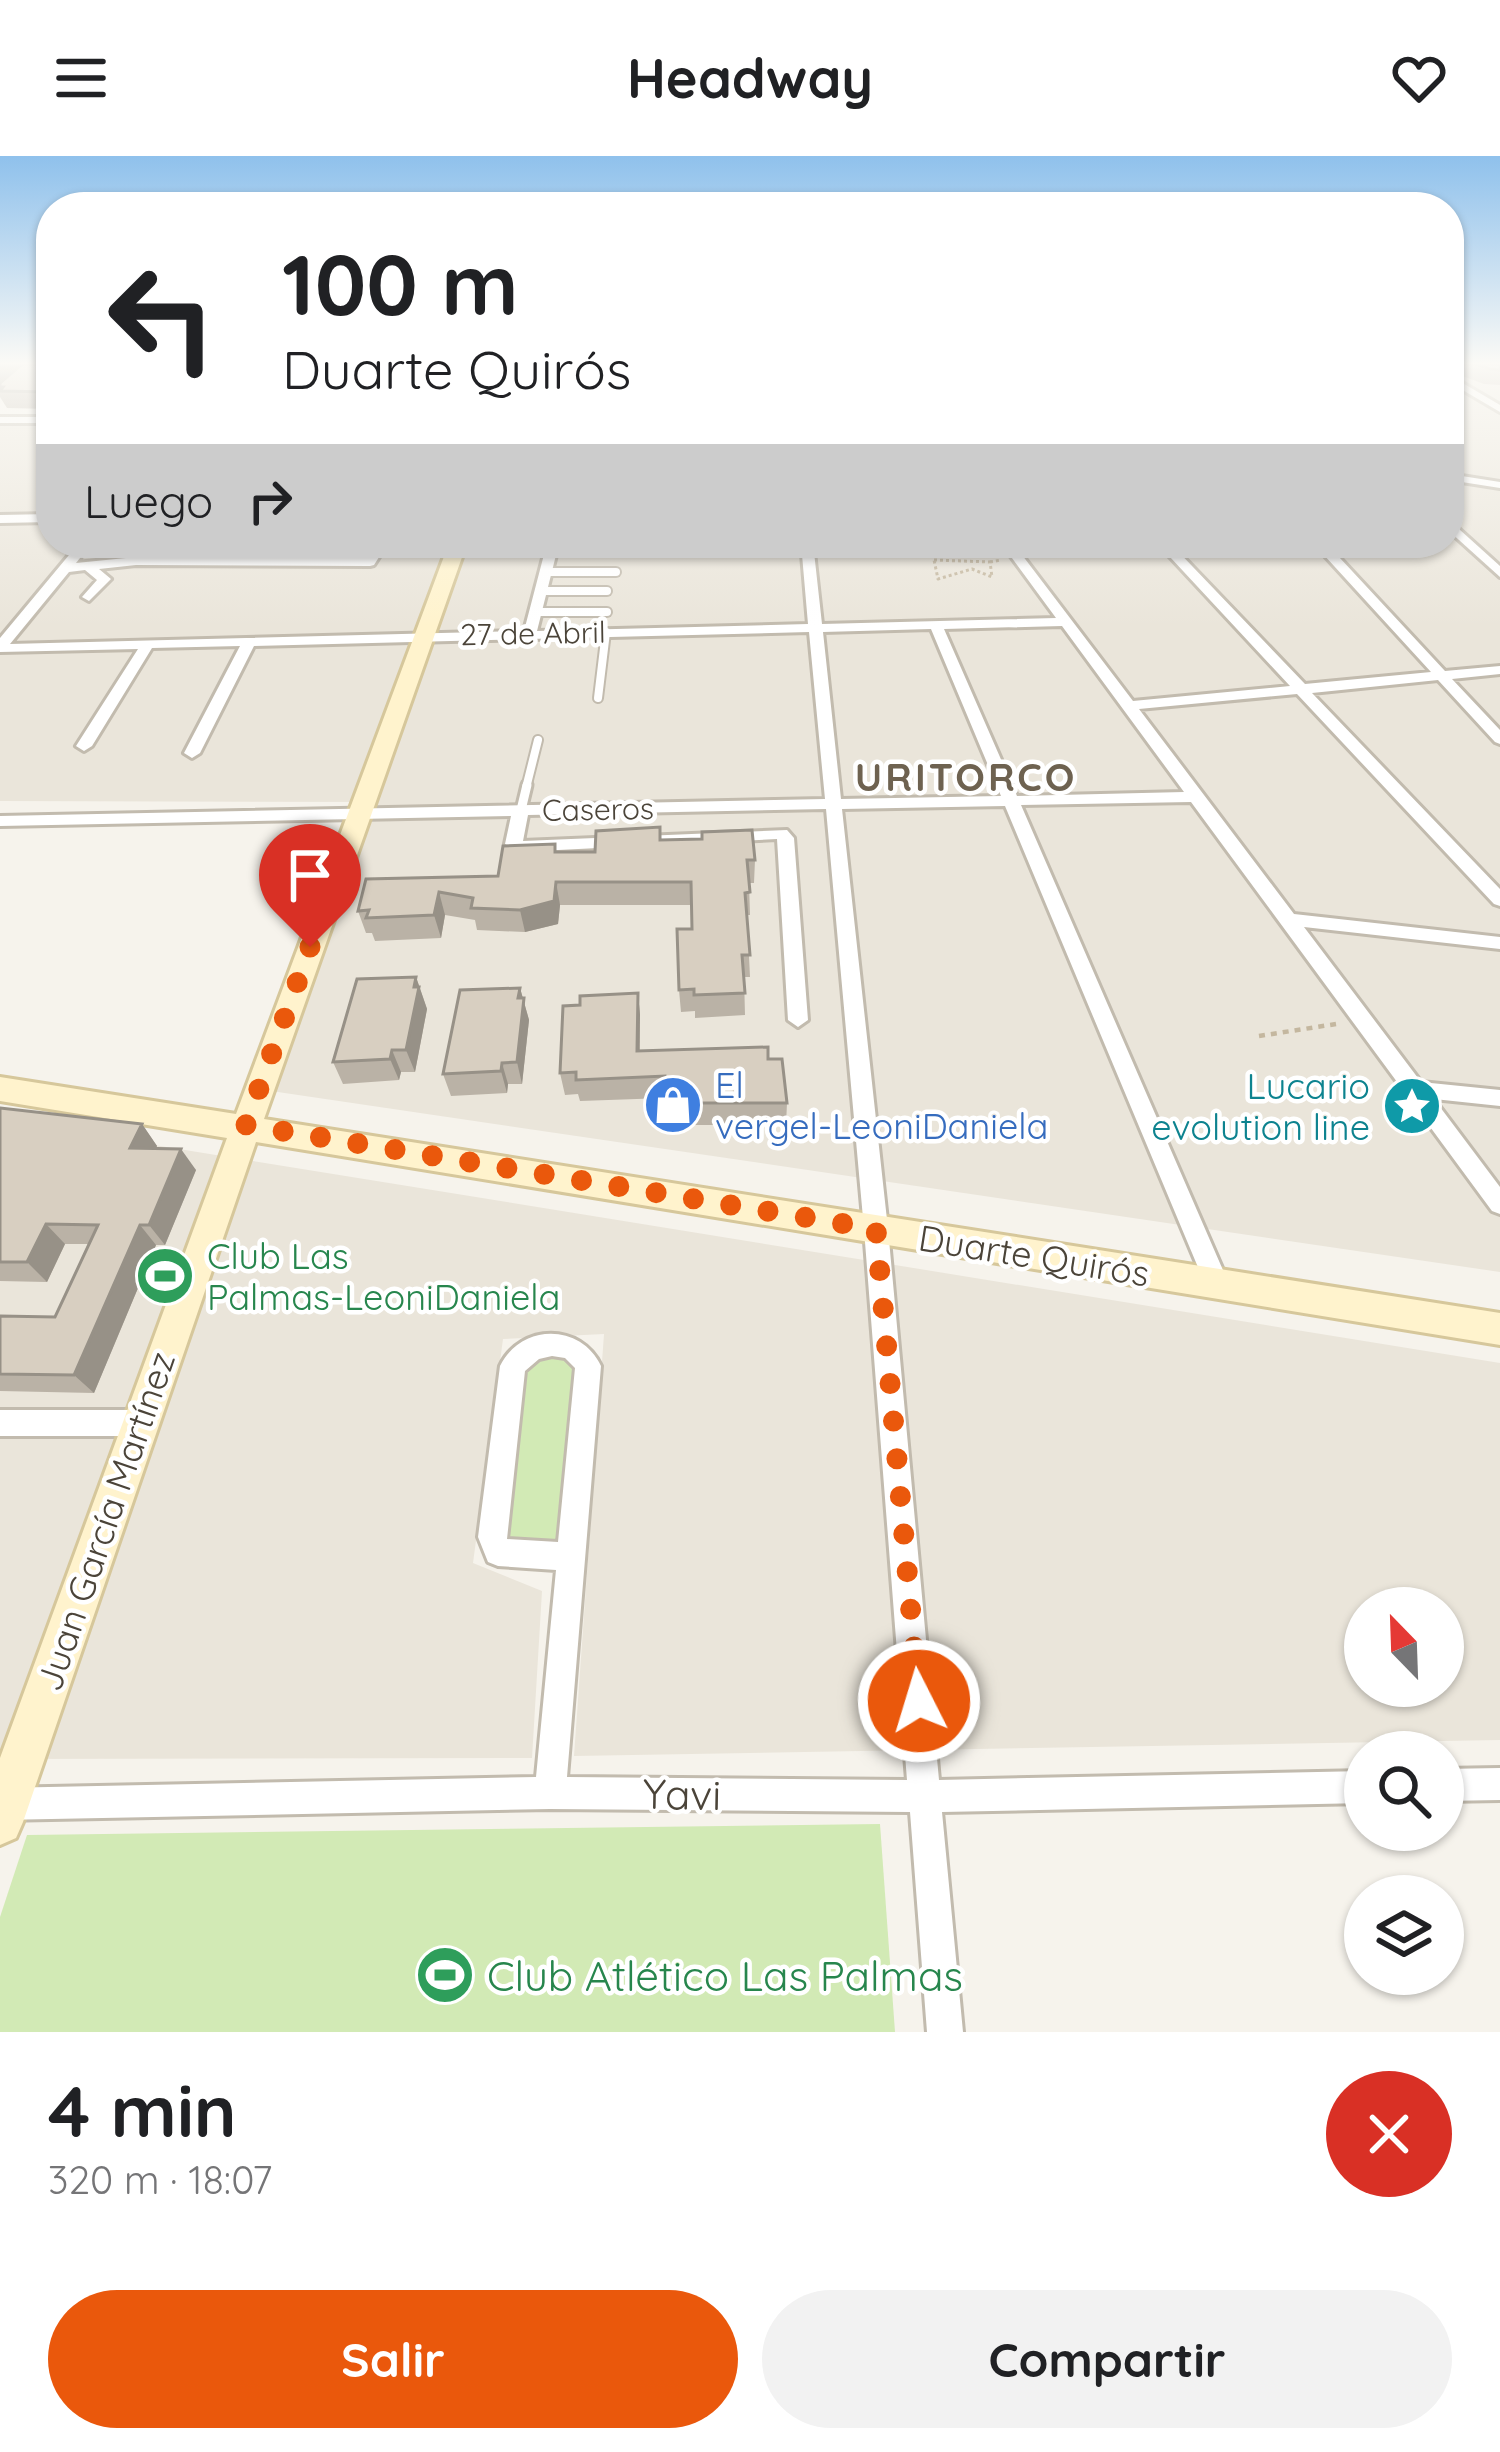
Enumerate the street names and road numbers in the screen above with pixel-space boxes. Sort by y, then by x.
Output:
street label: 27 de Abril [460,613,606,653]
street label: Caseros [542,789,654,829]
street label: Duarte Quirós [916,1215,1152,1295]
street label: Juan García Martínez [26,1346,184,1696]
street label: Yavi [642,1767,722,1821]

